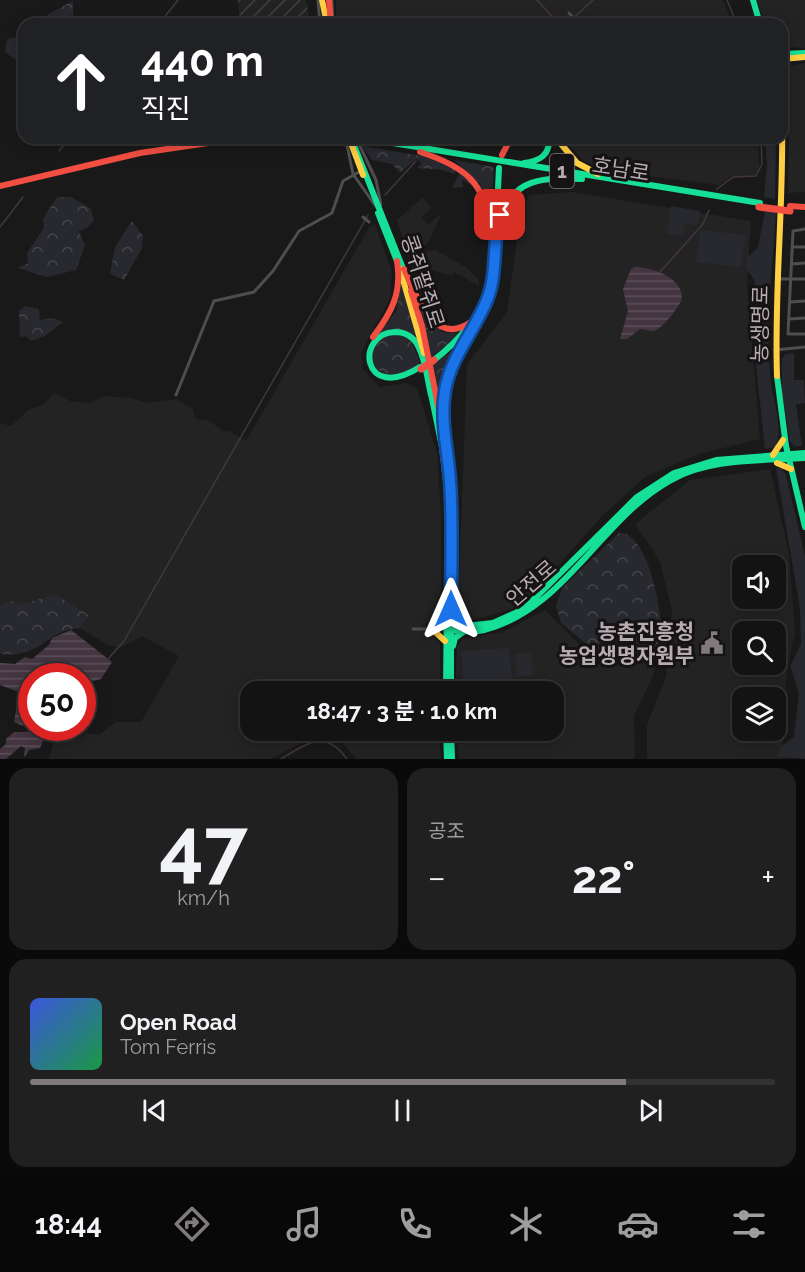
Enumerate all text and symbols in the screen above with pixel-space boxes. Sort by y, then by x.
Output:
text: 440 m [141,37,264,86]
icon: ahead [42,42,120,120]
text: 직진 [141,93,191,124]
street label: 호남로 [590,152,652,186]
road number: 1 [550,154,574,188]
pin [474,189,525,240]
icon: arrive [483,198,516,231]
street label: 콩쥐팥쥐로 [396,231,450,331]
street label: 농생명로 [747,285,773,363]
street label: 안전로 [501,555,561,611]
map controls [732,555,786,741]
button: sound [732,555,786,609]
position arrow [419,577,483,641]
place label: 농촌진흥청 농업생명자원부 [559,619,694,668]
button: search [732,621,786,675]
public building icon: 농촌진흥청 농업생명자원부 [699,630,725,656]
speed limit sign: 50 [18,663,96,741]
button: layers [732,687,786,741]
text: 18:47 · 3 분 · 1.0 km [307,698,497,724]
text: 47 [159,801,248,892]
text: 공조 [428,819,465,843]
text: 22° [572,851,635,904]
text: − [428,858,446,897]
text: + [761,858,775,897]
text: km/h [177,886,230,910]
text: Open Road [120,1009,237,1035]
text: Tom Ferris [120,1035,216,1059]
icon: previous [138,1094,171,1127]
icon: pause [386,1094,419,1127]
icon: next [634,1094,667,1127]
icon: directions [171,1203,213,1245]
icon: music [283,1203,325,1245]
icon: phone [394,1203,436,1245]
icon: climate [505,1203,547,1245]
icon: car [617,1203,659,1245]
icon: filters [728,1203,770,1245]
text: 18:44 [35,1209,102,1240]

